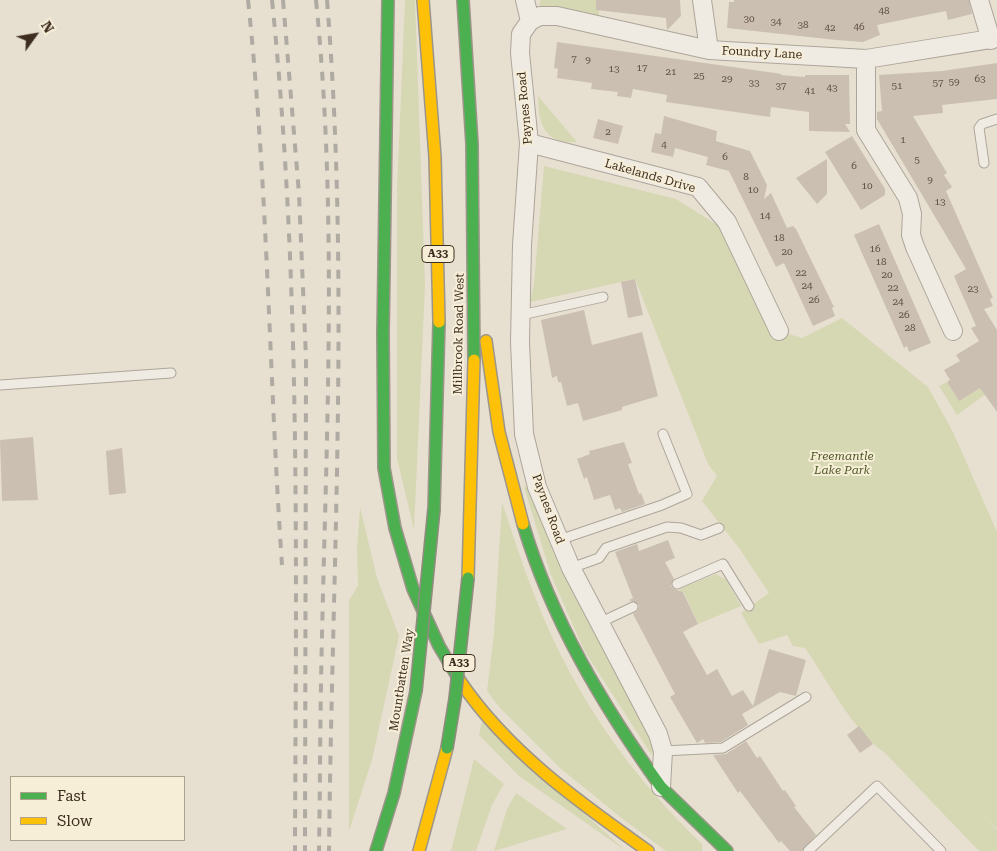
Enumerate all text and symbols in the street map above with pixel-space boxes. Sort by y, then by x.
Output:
house number: 48 [878,5,890,17]
north arrow [10,10,60,60]
house number: 30 [743,13,755,25]
house number: 34 [770,16,782,28]
text: N [38,18,57,36]
house number: 38 [797,19,809,31]
house number: 46 [853,21,865,33]
house number: 42 [824,22,836,34]
street label: Foundry Lane [721,44,803,62]
house number: 7 [571,53,577,65]
house number: 9 [585,54,591,66]
house number: 17 [636,62,648,74]
house number: 13 [608,63,620,75]
house number: 21 [665,66,677,78]
house number: 25 [693,70,705,82]
street label: Paynes Road [515,71,535,145]
house number: 29 [721,73,733,85]
house number: 63 [974,73,986,85]
house number: 59 [948,76,960,88]
house number: 33 [748,77,760,89]
house number: 57 [932,77,944,89]
house number: 37 [775,80,787,92]
house number: 51 [891,80,903,92]
house number: 43 [826,82,838,94]
house number: 41 [804,85,816,97]
house number: 2 [605,126,611,138]
house number: 1 [900,134,906,146]
house number: 4 [661,139,667,151]
house number: 6 [722,151,728,163]
house number: 5 [914,154,920,166]
street label: Lakelands Drive [603,156,697,196]
house number: 6 [851,160,857,172]
house number: 8 [743,171,749,183]
house number: 9 [927,174,933,186]
house number: 10 [861,180,873,192]
house number: 10 [747,184,759,196]
house number: 13 [934,196,946,208]
house number: 14 [759,210,771,222]
house number: 18 [773,232,785,244]
house number: 16 [869,243,881,255]
road number: A33 [422,245,454,262]
house number: 20 [781,246,793,258]
house number: 18 [875,256,887,268]
house number: 22 [795,267,807,279]
house number: 20 [881,269,893,281]
street label: Millbrook Road West [451,273,467,395]
house number: 24 [801,280,813,292]
house number: 22 [887,282,899,294]
house number: 23 [967,283,979,295]
house number: 26 [808,294,820,306]
house number: 24 [892,296,904,308]
house number: 26 [898,309,910,321]
house number: 28 [904,322,916,334]
park label: Freemantle Lake Park [810,449,874,477]
street label: Paynes Road [529,472,567,546]
street label: Mountbatten Way [387,628,417,732]
road number: A33 [443,654,475,671]
legend [10,776,185,841]
text: Fast [57,787,86,805]
text: Slow [57,812,92,830]

